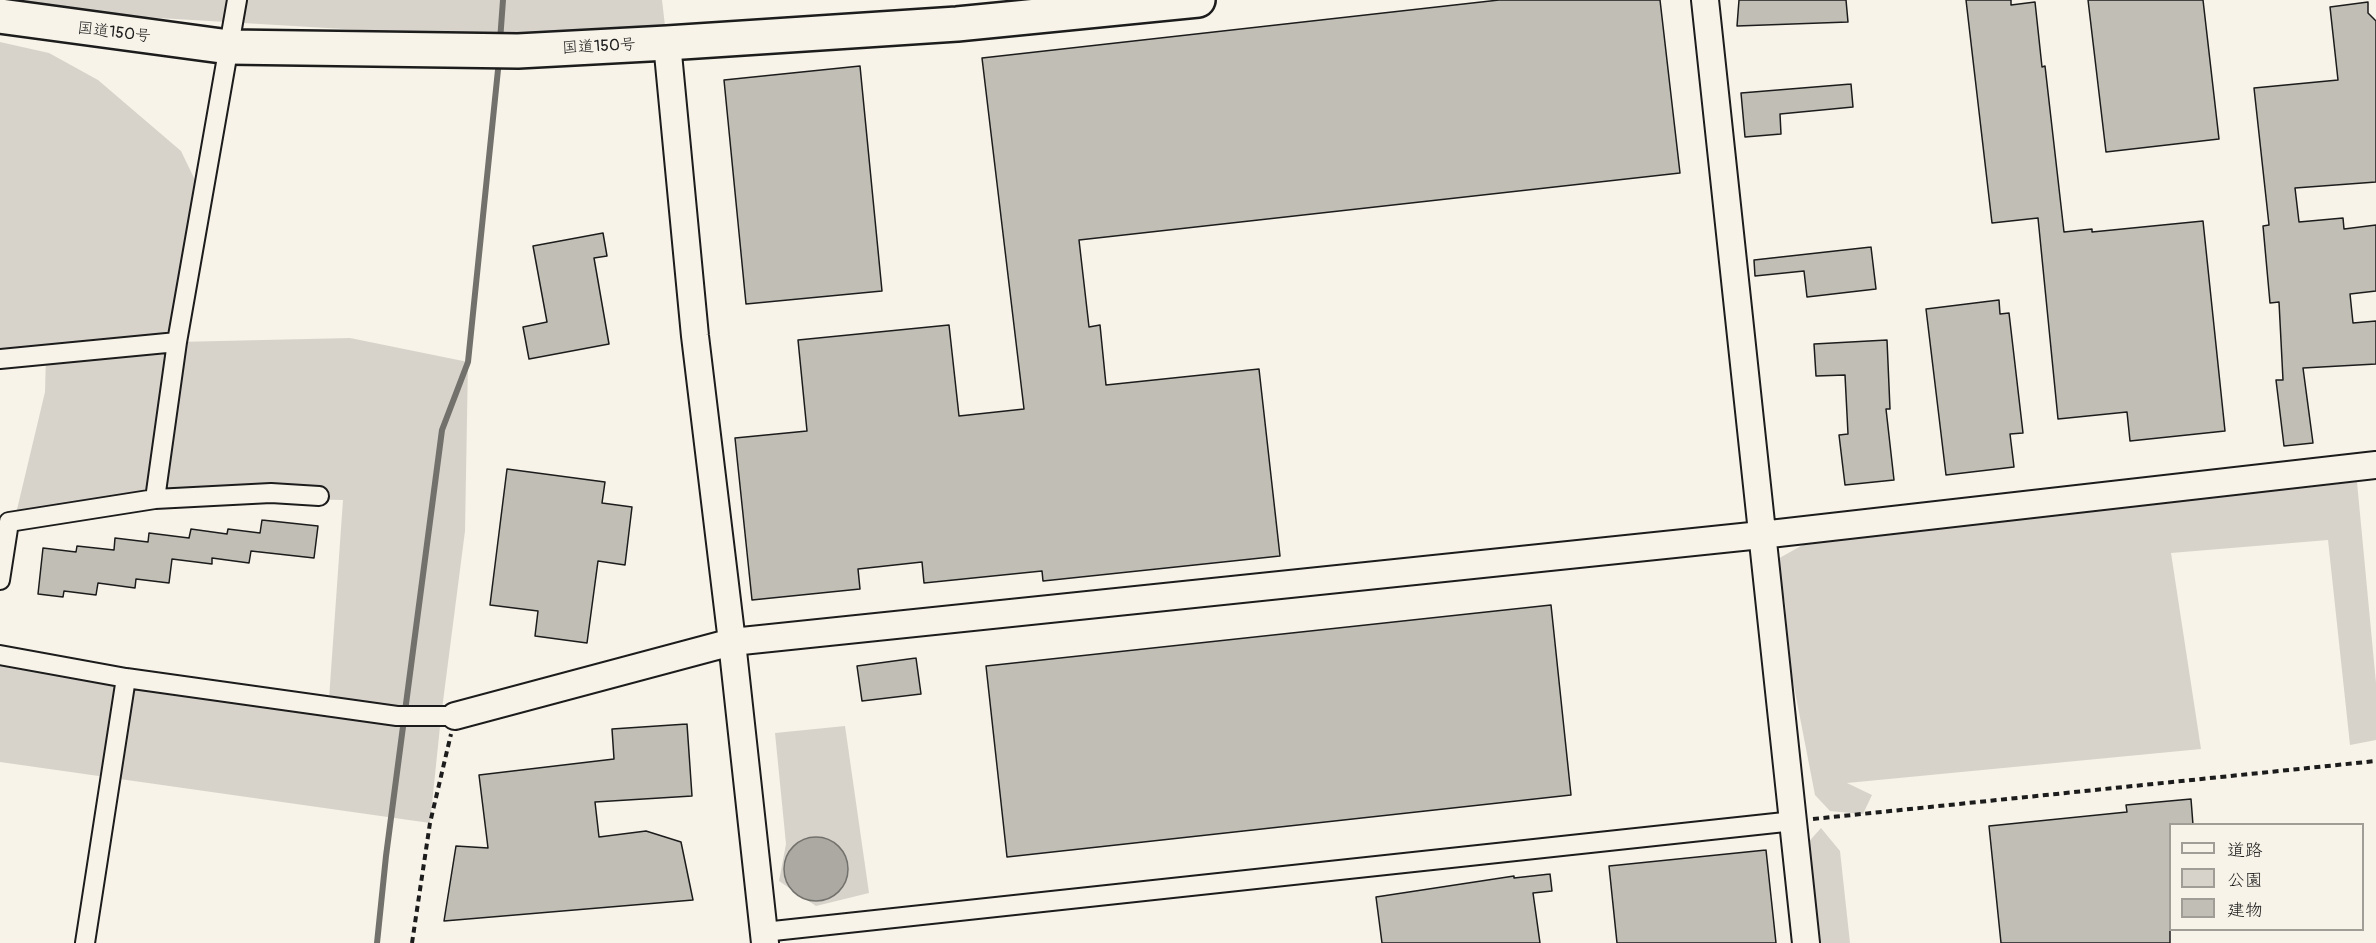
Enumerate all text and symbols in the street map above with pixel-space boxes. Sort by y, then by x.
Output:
street label: 国道150号 [76,19,152,47]
street label: 国道150号 [562,35,636,59]
legend [2169,823,2364,931]
text: 道路 [2227,839,2263,862]
text: 公園 [2227,869,2263,892]
text: 建物 [2227,899,2263,922]

